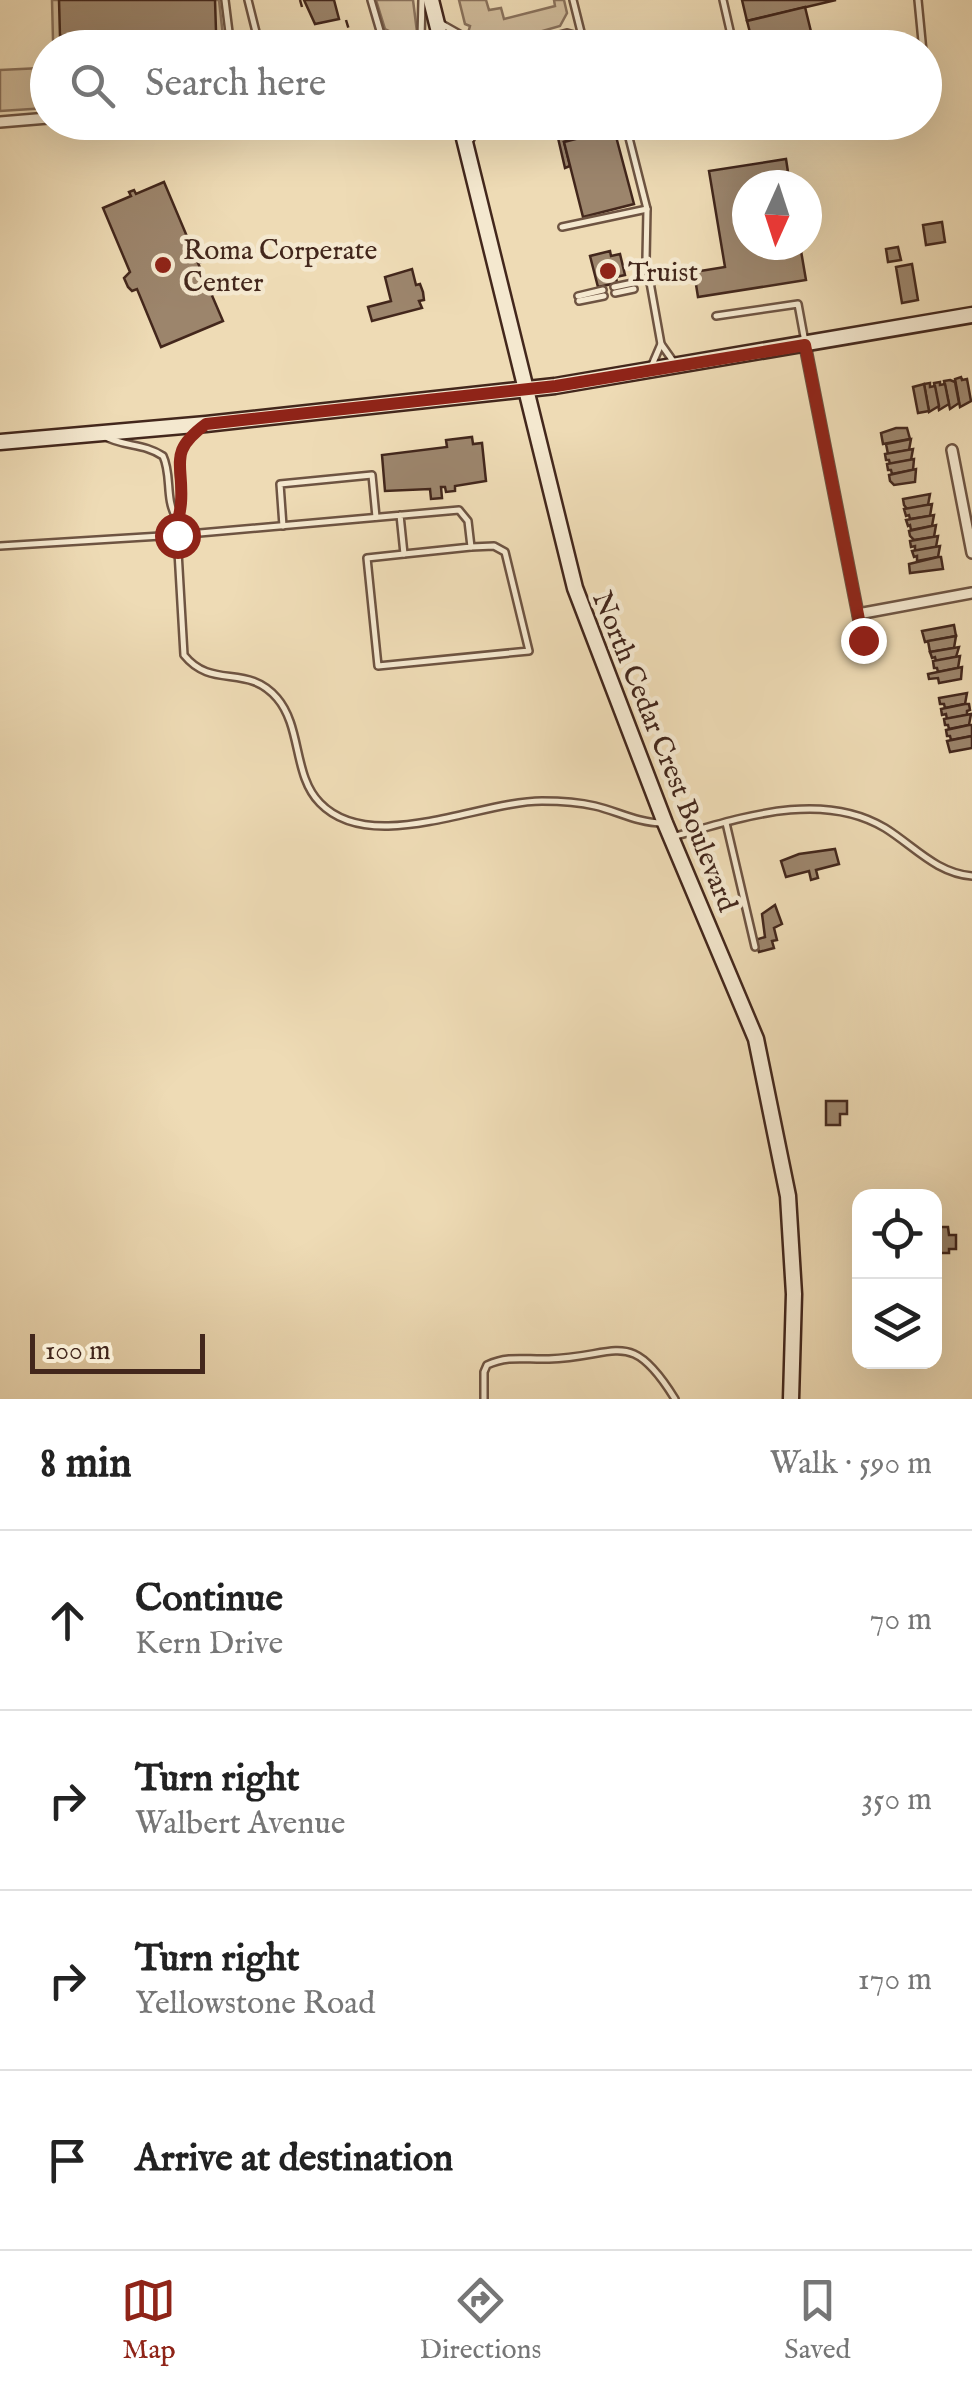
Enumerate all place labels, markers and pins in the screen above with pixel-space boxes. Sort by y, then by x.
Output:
place label: Roma Corperate Center [183,234,377,301]
marker: Roma Corperate Center [152,254,174,276]
place label: Truist [628,256,698,291]
marker: Truist [597,260,619,282]

